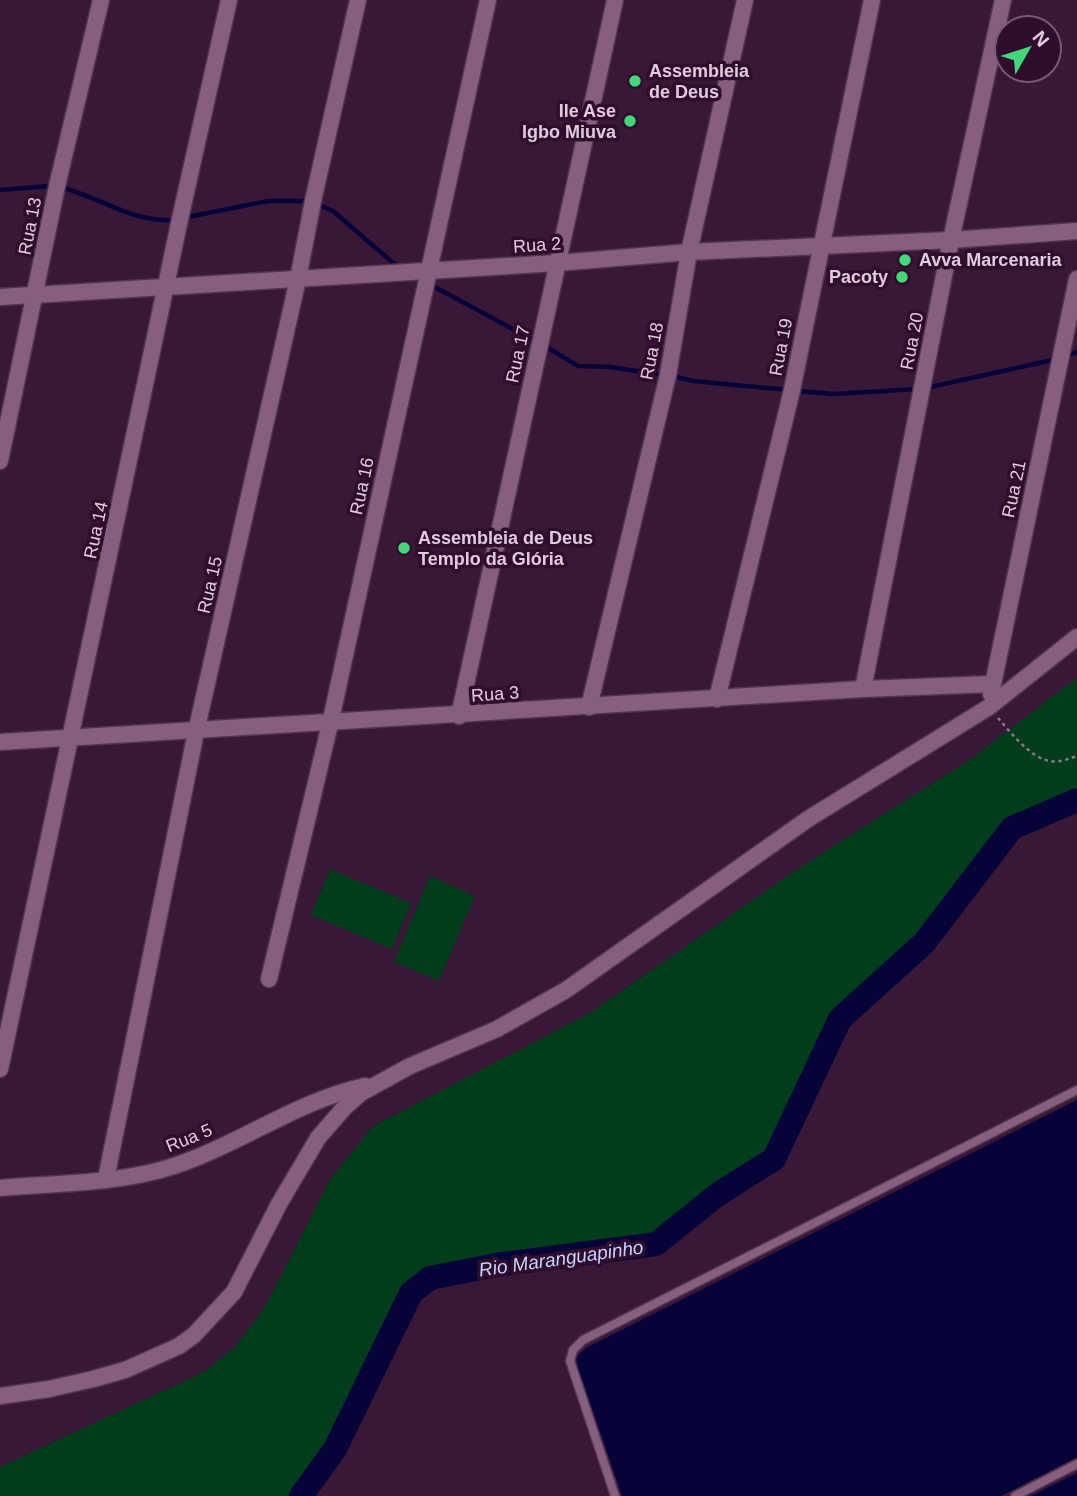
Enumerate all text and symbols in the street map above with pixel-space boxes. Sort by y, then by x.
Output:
north arrow [993,14,1063,84]
text: N [1028,27,1053,51]
place label: Assembleia de Deus [649,61,750,102]
marker: Assembleia de Deus [627,73,643,89]
place label: Ile Ase Igbo Miuva [522,101,617,142]
marker: Ile Ase Igbo Miuva [622,113,638,129]
street label: Rua 13 [15,196,45,256]
street label: Rua 2 [512,233,562,257]
place label: Avva Marcenaria [919,250,1062,270]
marker: Avva Marcenaria [897,252,913,268]
place label: Pacoty [829,267,888,287]
marker: Pacoty [894,269,910,285]
street label: Rua 20 [897,311,927,371]
street label: Rua 19 [766,317,796,377]
street label: Rua 18 [637,321,667,381]
street label: Rua 17 [502,324,534,384]
street label: Rua 16 [346,456,378,516]
street label: Rua 21 [998,459,1030,519]
street label: Rua 14 [80,500,112,560]
place label: Assembleia de Deus Templo da Glória [418,528,593,569]
marker: Assembleia de Deus Templo da Glória [396,540,412,556]
street label: Rua 15 [194,554,226,616]
street label: Rua 3 [470,682,520,706]
street label: Rua 5 [163,1120,215,1156]
water label: Rio Maranguapinho [477,1237,645,1280]

